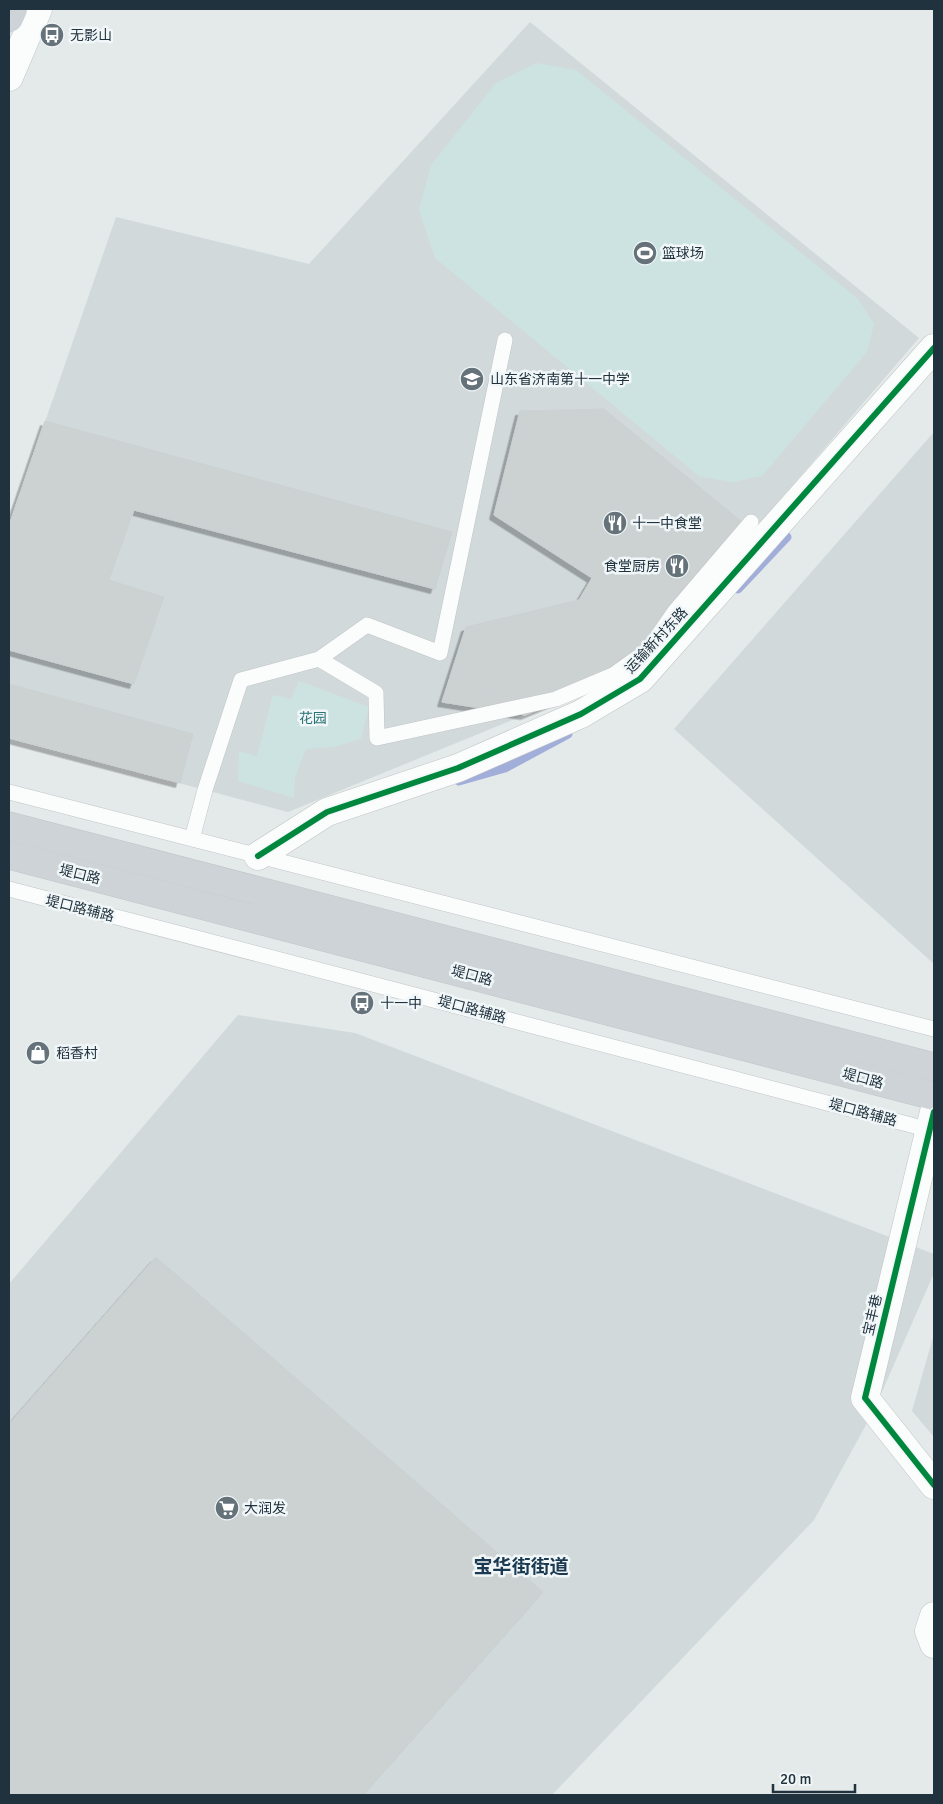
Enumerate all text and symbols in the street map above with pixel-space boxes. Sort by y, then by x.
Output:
bus stop icon: 无影山 [39,22,65,48]
place label: 无影山 [70,27,112,44]
sports icon: 篮球场 [632,240,658,266]
place label: 篮球场 [662,245,704,262]
school or university icon: 山东省济南第十一中学 [459,366,485,392]
place label: 山东省济南第十一中学 [490,371,630,388]
restaurant icon: 十一中食堂 [602,510,628,536]
place label: 十一中食堂 [632,515,702,532]
restaurant icon: 食堂厨房 [664,553,690,579]
place label: 食堂厨房 [604,558,660,575]
street label: 运输新村东路 [622,604,691,677]
park label: 花园 [299,710,327,727]
street label: 堤口路 [57,861,102,888]
street label: 堤口路辅路 [44,892,116,925]
street label: 堤口路 [449,962,494,989]
bus stop icon: 十一中 [349,990,375,1016]
street label: 堤口路辅路 [436,992,508,1027]
place label: 十一中 [380,995,422,1012]
shop icon: 稻香村 [25,1040,51,1066]
place label: 稻香村 [56,1045,98,1062]
street label: 堤口路 [840,1065,885,1092]
street label: 堤口路辅路 [827,1095,899,1130]
street label: 宝丰巷 [859,1293,885,1337]
supermarket icon: 大润发 [214,1495,240,1521]
place label: 大润发 [244,1500,286,1517]
district label: 宝华街街道 [473,1555,569,1579]
scale bar [773,1762,856,1794]
text: 20 m [780,1770,811,1788]

